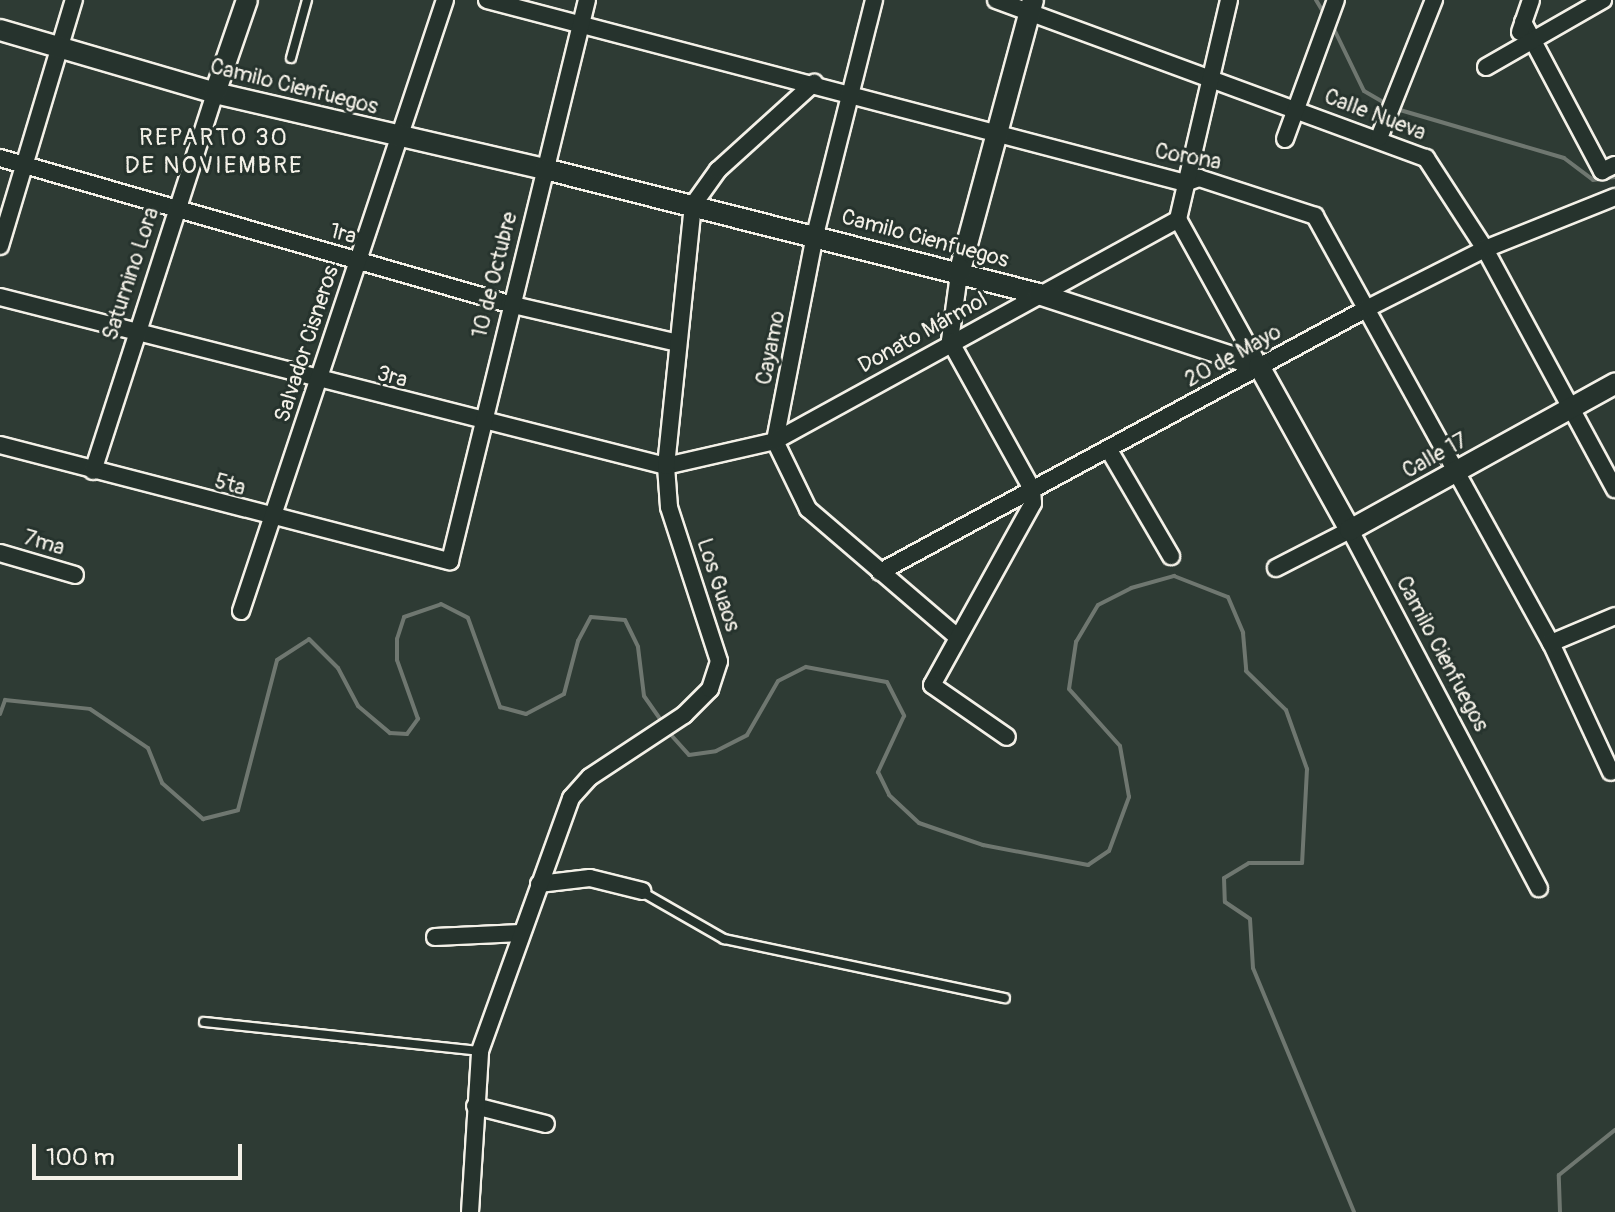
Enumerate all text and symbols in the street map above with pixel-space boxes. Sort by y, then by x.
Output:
street label: Camilo Cienfuegos [207,53,381,121]
street label: Calle Nueva [1320,84,1430,146]
district label: REPARTO 30 DE NOVIEMBRE [124,124,304,180]
street label: Corona [1153,138,1223,176]
street label: Saturnino Lora [97,204,165,344]
street label: Camilo Cienfuegos [838,204,1012,274]
street label: 10 de Octubre [467,209,523,341]
street label: 1ra [327,218,359,250]
street label: Salvador Cisneros [269,262,345,426]
street label: Donato Mármol [854,287,992,379]
street label: Cayamo [751,309,791,387]
street label: 20 de Mayo [1180,319,1286,393]
street label: 3ra [374,360,410,394]
street label: Calle 17 [1398,427,1472,485]
street label: 5ta [212,468,248,502]
street label: 7ma [20,525,68,561]
street label: Los Guaos [691,535,745,635]
street label: Camilo Cienfuegos [1390,572,1494,736]
scale bar [36,1128,246,1178]
text: 100 m [46,1143,115,1172]

